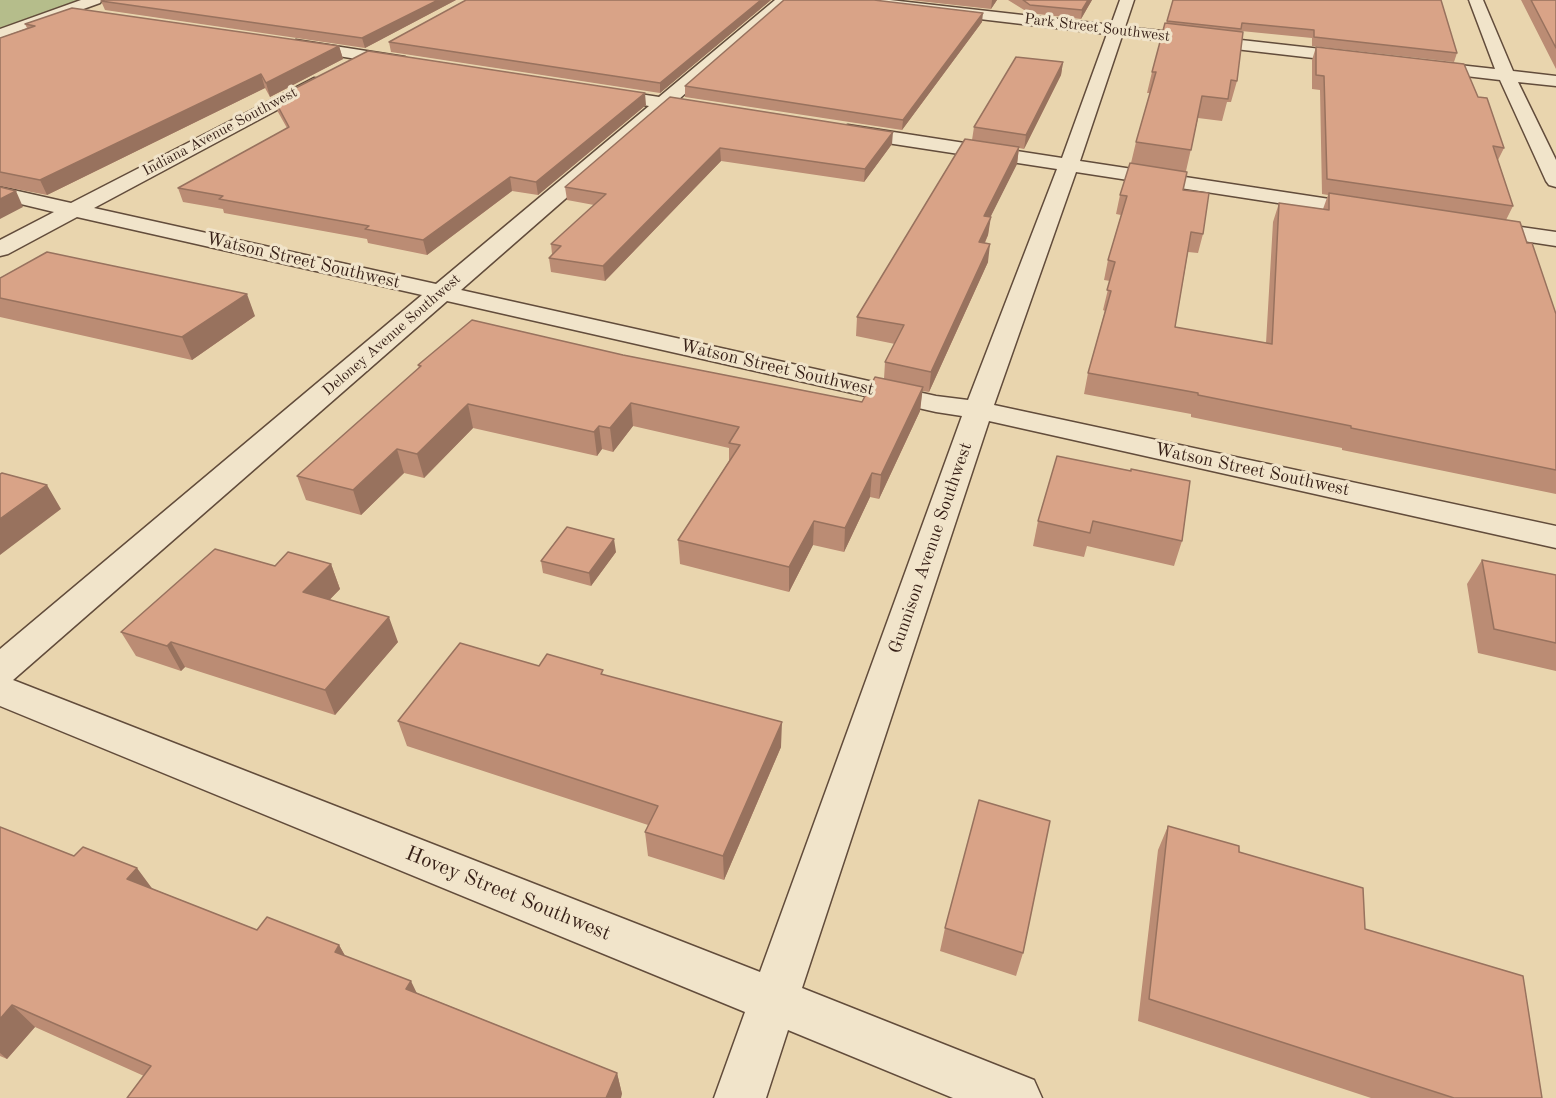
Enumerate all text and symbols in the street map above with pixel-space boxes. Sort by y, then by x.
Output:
street label: Park Street Southwest [1023,10,1171,46]
street label: Indiana Avenue Southwest [140,84,300,180]
street label: Watson Street Southwest [204,228,402,294]
street label: Deloney Avenue Southwest [319,270,465,400]
street label: Watson Street Southwest [678,335,876,401]
street label: Watson Street Southwest [1153,439,1351,501]
street label: Gunnison Avenue Southwest [885,440,977,656]
street label: Hovey Street Southwest [402,841,614,947]

